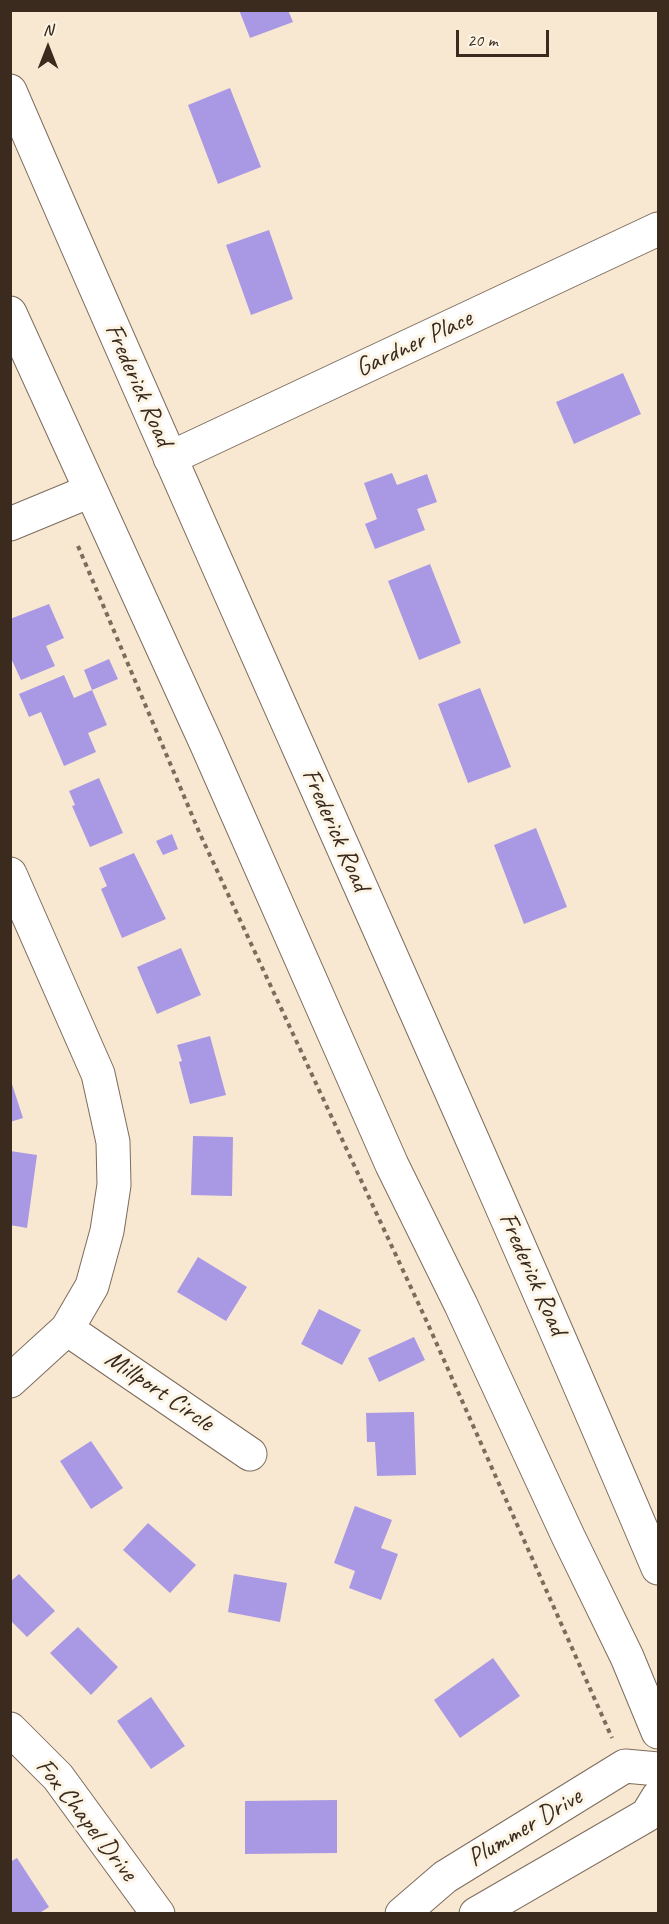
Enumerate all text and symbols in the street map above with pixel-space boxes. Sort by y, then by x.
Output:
north arrow [18,18,78,78]
scale bar [459,18,552,56]
text: N [43,20,53,40]
text: 20 m [467,29,498,51]
street label: Gardner Place [351,303,477,385]
street label: Frederick Road [97,319,179,451]
street label: Frederick Road [294,764,376,896]
street label: Frederick Road [491,1208,573,1340]
street label: Millport Circle [99,1343,219,1439]
street label: Fox Chapel Drive [28,1752,144,1888]
street label: Plummer Drive [462,1782,588,1874]

